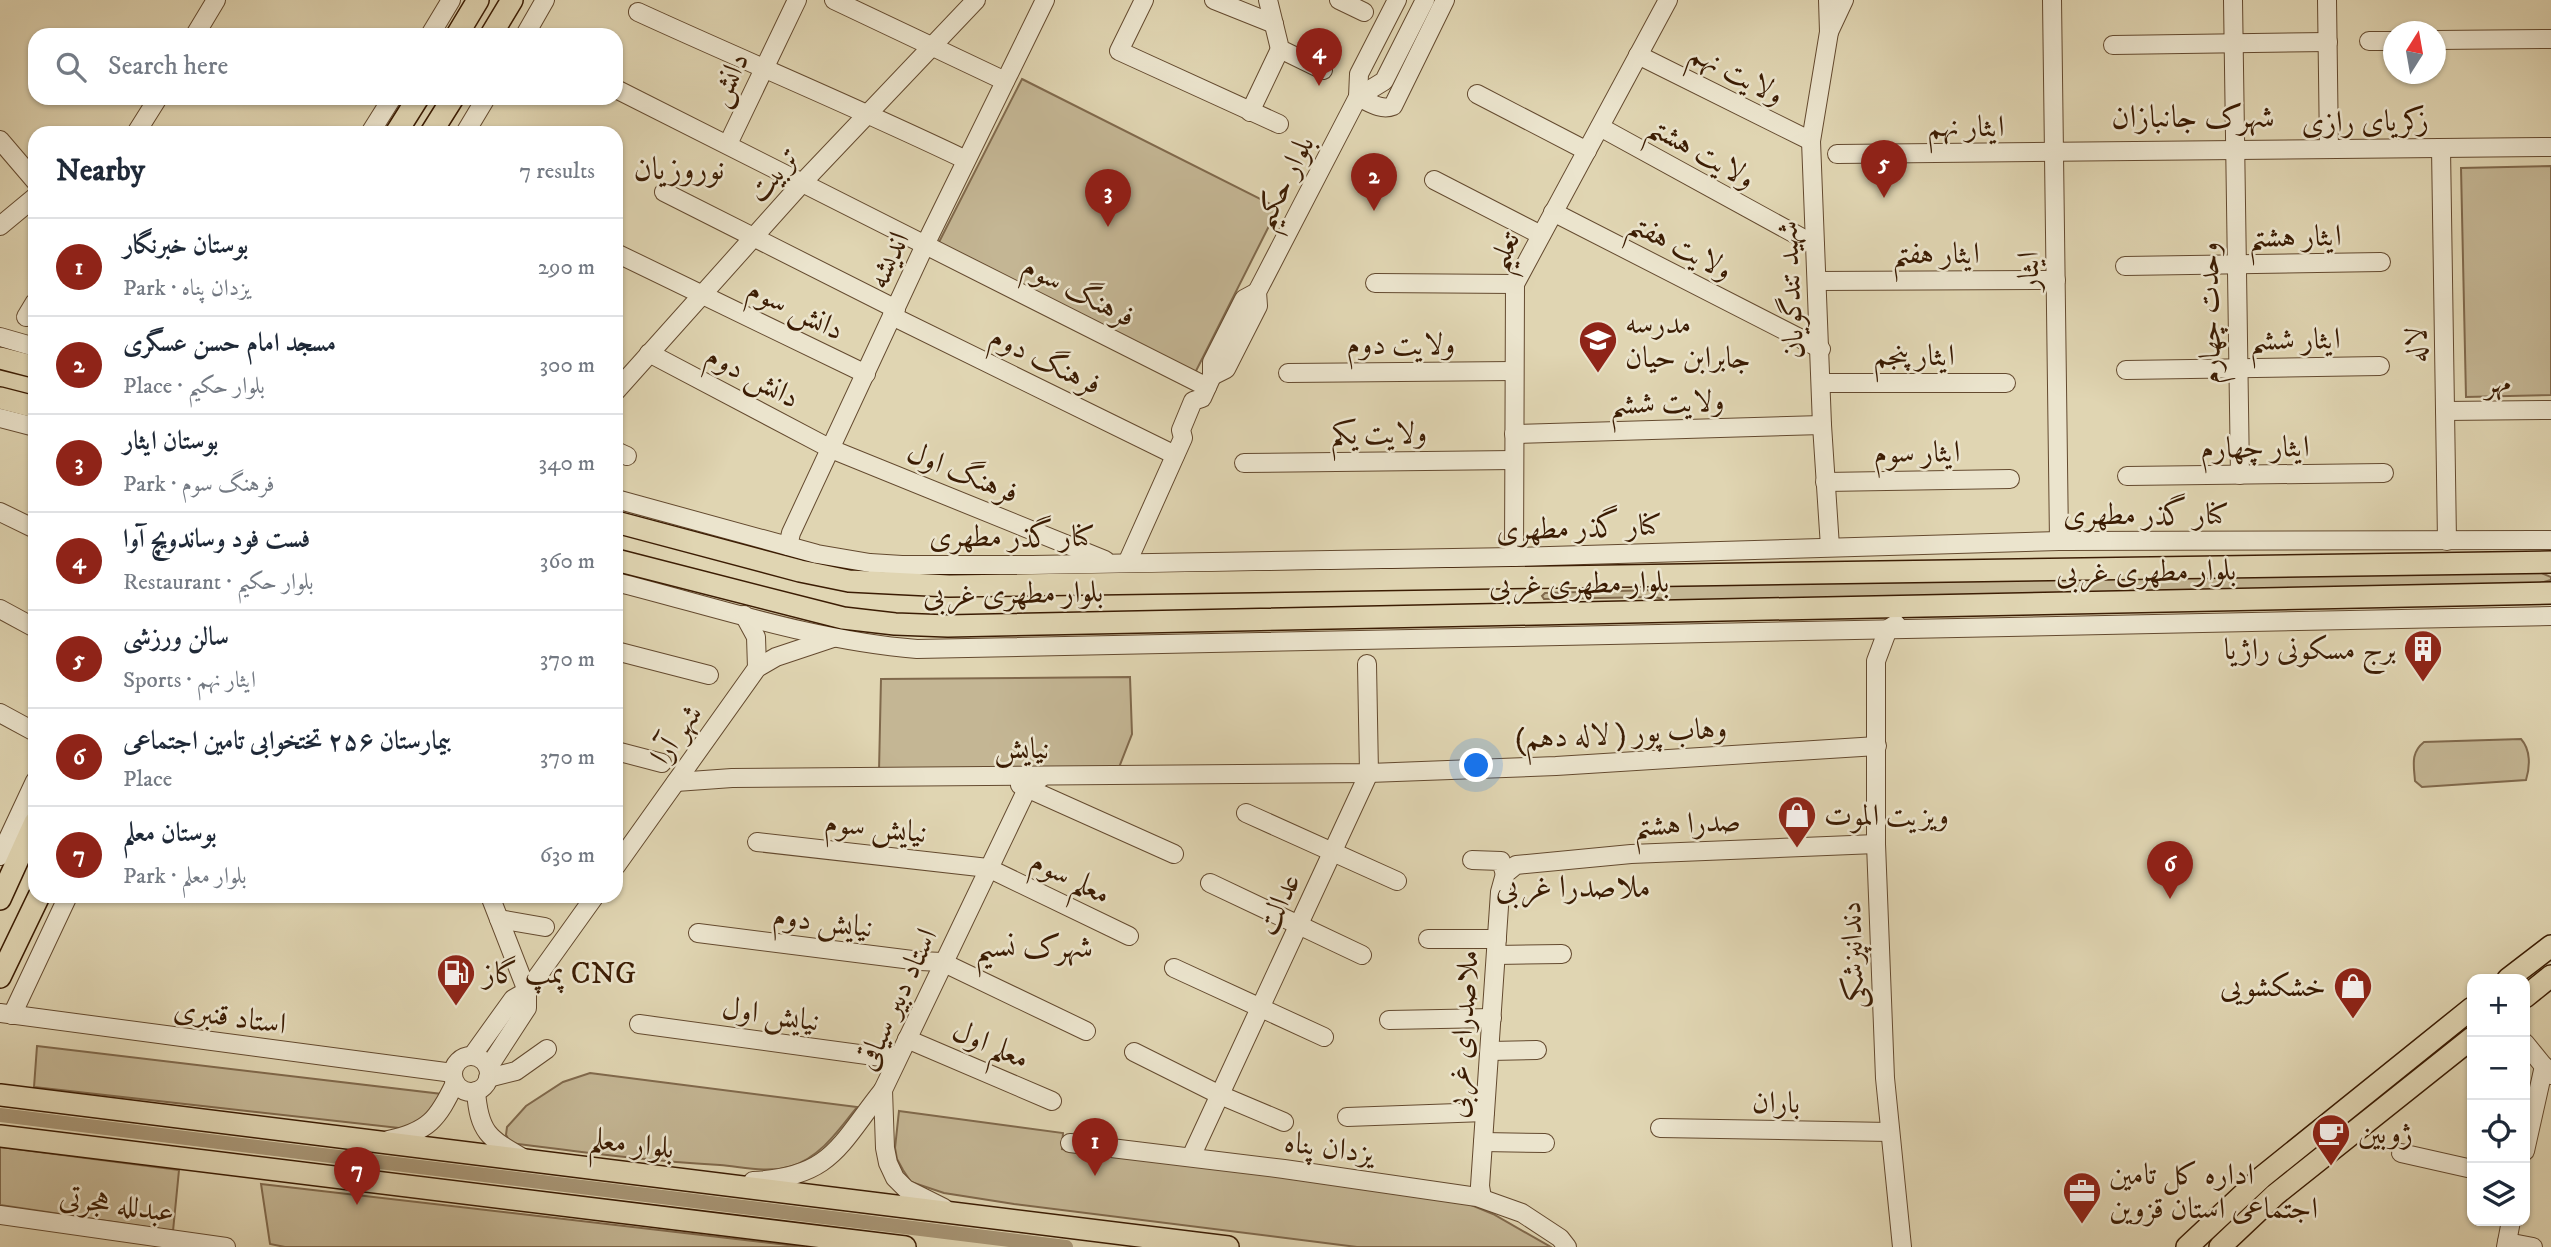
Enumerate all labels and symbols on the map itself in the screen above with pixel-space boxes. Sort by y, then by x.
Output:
north arrow [2383,21,2446,84]
pin: 4 [1296,28,1342,86]
street label: ولایت نهم [1679,35,1790,121]
street label: دانش [701,47,758,113]
district label: شهرک جانبازان [2111,98,2275,138]
street label: زکریای رازی [2301,103,2429,142]
street label: ولایت هشتم [1637,109,1761,206]
street label: ایثار نهم [1927,109,2005,154]
street label: بلوار حکیم [1245,130,1332,240]
street label: تربیت [740,140,808,210]
pin: 5 [1861,140,1907,198]
district label: نوروزیان [633,150,725,190]
pin: 2 [1351,153,1397,211]
pin: 3 [1085,169,1131,227]
street label: ولایت هفتم [1618,206,1738,297]
street label: ایثار هشتم [2248,218,2342,266]
street label: شهید تندگویان [1769,220,1814,360]
street label: اندیشه [860,226,919,295]
street label: تعلیم [1479,226,1538,281]
street label: ایثار هفتم [1892,236,1980,282]
street label: وحدت چهارم [2191,241,2236,384]
street label: فرهنگ سوم [1013,247,1142,342]
street label: ایثار [2011,251,2048,294]
street label: دانش سوم [738,271,850,355]
place label: مدرسه جابرابن حیان [1625,306,1751,377]
street label: فرهنگ دوم [981,317,1108,410]
school or university icon: مدرسه جابرابن حیان [1577,319,1619,374]
street label: ایثار ششم [2249,321,2341,369]
street label: ولایت دوم [1347,327,1455,370]
street label: لاله [2399,327,2436,363]
street label: دانش دوم [696,337,806,423]
street label: ایثار پنجم [1873,338,1955,383]
street label: مهر [2482,365,2511,402]
street label: ولایت ششم [1609,383,1726,433]
street label: ولایت یکم [1331,415,1428,462]
street label: ایثار چهارم [2200,429,2310,474]
street label: فرهنگ اول [901,432,1024,512]
street label: ایثار سوم [1873,434,1961,479]
street label: کنار گذر مطهری [2063,493,2229,534]
street label: کنار گذر مطهری [1495,503,1663,550]
street label: کنار گذر مطهری [929,515,1095,556]
street label: بلوار مطهری غربی [2055,552,2237,594]
street label: بلوار مطهری غربی [1488,564,1670,606]
street label: بلوار مطهری غربی [922,574,1104,616]
building icon: برج مسکونی راژیا [2402,628,2444,683]
place label: برج مسکونی راژیا [2224,632,2396,675]
street label: شهر آرا [642,697,711,772]
street label: وهاب پور ( لاله دهم) [1514,710,1728,767]
street label: نيايش [994,731,1050,768]
your location [1459,748,1493,782]
shop icon: ویزیت الموت [1776,794,1818,849]
place label: ویزیت الموت [1824,798,1949,835]
street label: صدرا هشتم [1632,803,1742,855]
street label: نیایش سوم [822,805,929,858]
pin: 6 [2147,841,2193,899]
street label: معلم سوم [1020,843,1116,922]
street label: عدالت [1249,868,1310,941]
district label: ملاصدرا غربی [1495,868,1651,909]
street label: نیایش دوم [770,898,875,953]
street label: دندانپزشکی [1833,901,1874,1009]
street label: استاد دبیر سیاقی [848,923,946,1077]
district label: شهرک نسیم [975,928,1093,978]
street label: ملاصدرای غربی [1439,949,1489,1119]
fuel station icon: پمپ گاز CNG [435,952,477,1007]
place label: پمپ گاز CNG [480,955,636,994]
shop icon: خشکشویی [2332,965,2374,1020]
place label: خشکشویی [2220,969,2326,1006]
street label: نیایش اول [719,990,822,1041]
street label: استاد قنبری [171,991,288,1044]
street label: معلم اول [942,1013,1035,1087]
street label: باران [1752,1085,1800,1122]
cafe icon: ژوبین [2310,1112,2352,1167]
place label: ژوبین [2358,1116,2413,1153]
pin: 1 [1072,1118,1118,1176]
street label: بلوار معلم [586,1121,676,1178]
street label: یزدان پناه [1282,1124,1378,1175]
pin: 7 [334,1147,380,1205]
place label: اداره کل تامین اجتماعی استان قزوین [2109,1157,2318,1228]
office icon: اداره کل تامین اجتماعی استان قزوین [2061,1170,2103,1225]
street label: عبدلله هجرتی [57,1179,177,1232]

